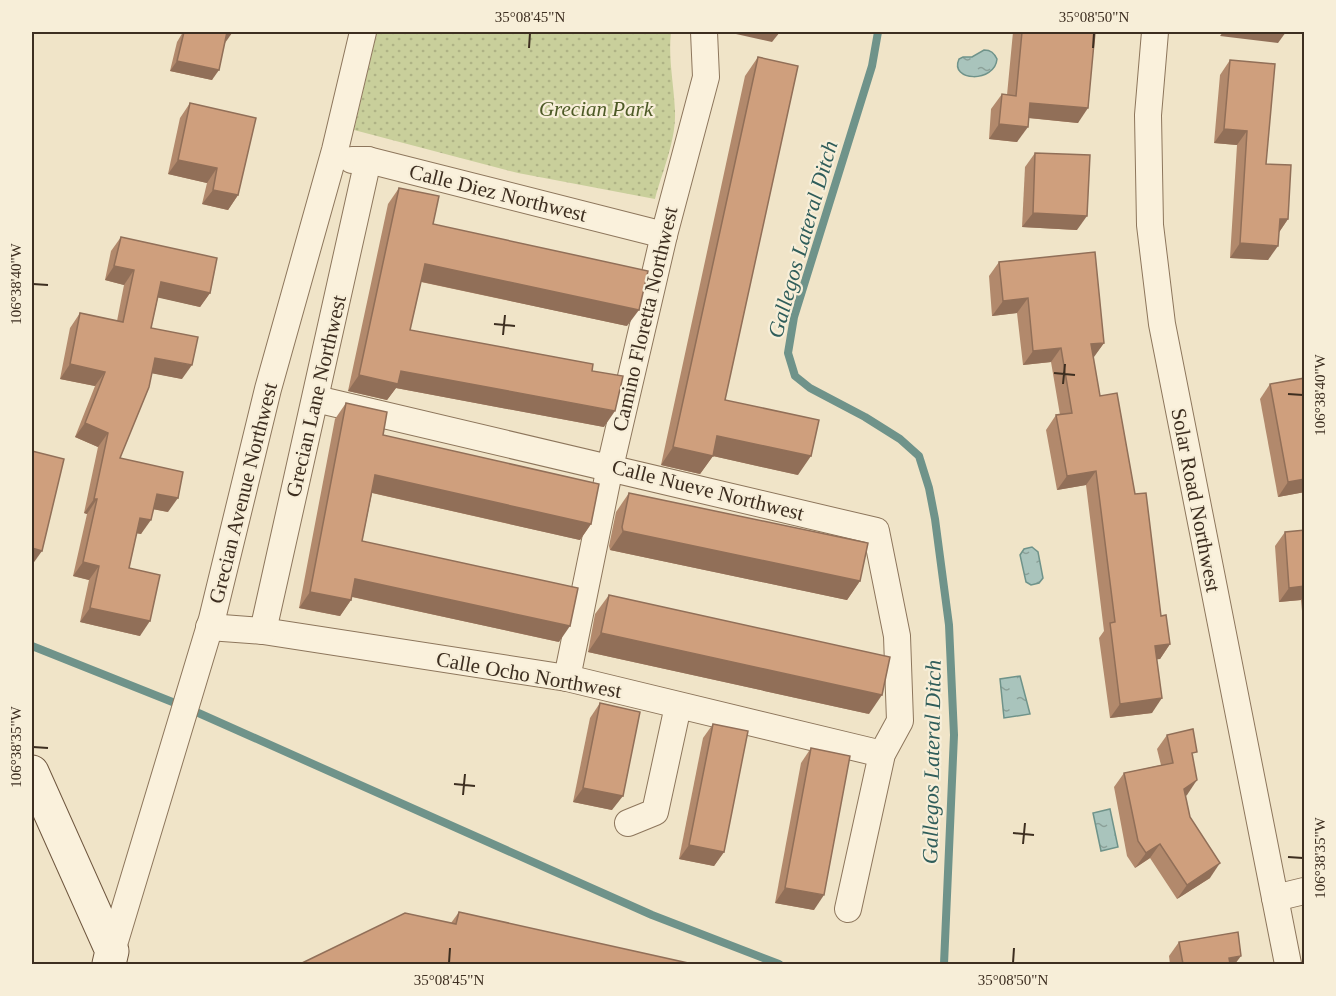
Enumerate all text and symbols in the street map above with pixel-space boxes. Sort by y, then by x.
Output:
text: 35°08'45"N [495,9,565,25]
text: 35°08'50"N [1059,9,1129,25]
park label: Grecian Park [539,97,654,121]
water label: Gallegos Lateral Ditch [762,138,843,341]
street label: Calle Diez Northwest [407,159,589,227]
street label: Camino Floretta Northwest [607,204,683,434]
text: 106°38'40"W [8,242,24,325]
street label: Grecian Lane Northwest [281,293,351,499]
text: 106°38'40"W [1312,353,1328,436]
street label: Grecian Avenue Northwest [204,380,282,606]
street label: Solar Road Northwest [1166,406,1226,594]
street label: Calle Nueve Northwest [609,455,807,526]
street label: Calle Ocho Northwest [434,647,624,703]
water label: Gallegos Lateral Ditch [917,660,946,864]
text: 106°38'35"W [8,705,24,788]
text: 106°38'35"W [1312,816,1328,899]
text: 35°08'45"N [414,972,484,988]
text: 35°08'50"N [978,972,1048,988]

